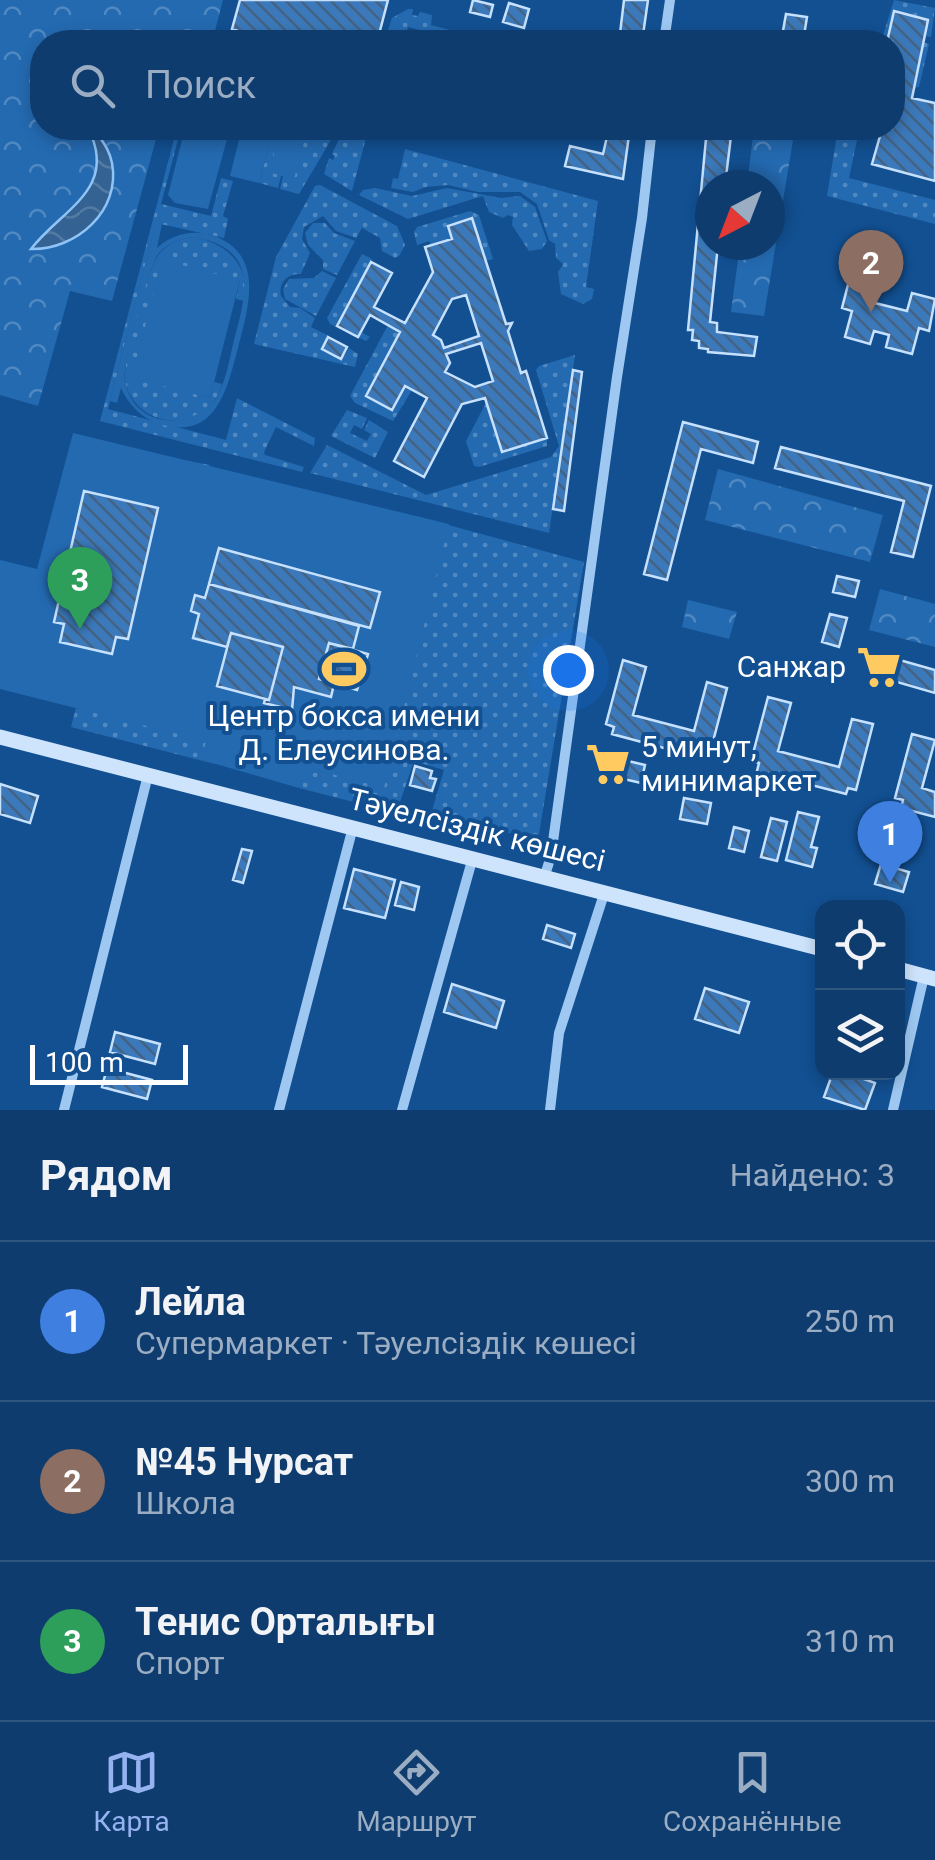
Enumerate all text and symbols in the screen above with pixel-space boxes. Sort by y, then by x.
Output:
search box [30,30,905,140]
icon: search [65,58,120,113]
text: Поиск [145,63,256,107]
north arrow [695,170,785,260]
pin: 2 [838,230,904,312]
pin: 3 [48,546,112,629]
supermarket icon: Санжар [855,643,903,691]
sports icon: Центр бокса имени Д. Елеусинова. [320,645,368,693]
your location [543,645,594,696]
place label: Санжар [737,649,846,684]
place label: Центр бокса имени Д. Елеусинова. [207,698,481,767]
place label: 5 минут, минимаркет [641,729,817,798]
supermarket icon: 5 минут, минимаркет [584,740,632,788]
street label: Тәуелсіздік көшесі [345,781,609,878]
pin: 1 [858,800,922,883]
map controls [815,900,905,1080]
button: locate [815,900,905,990]
button: layers [815,990,905,1080]
scale bar [30,1040,188,1084]
text: 100 m [45,1046,124,1079]
text: Рядом [40,1151,173,1200]
text: Найдено: 3 [730,1156,895,1194]
text: Лейла [135,1280,246,1324]
text: 1 [63,1302,82,1340]
text: 250 m [805,1302,895,1340]
text: Супермаркет · Тәуелсіздік көшесі [135,1324,637,1362]
text: №45 Нурсат [135,1440,353,1484]
text: 2 [63,1462,82,1500]
text: 300 m [805,1462,895,1500]
text: Школа [135,1484,236,1522]
text: Тенис Орталығы [135,1600,436,1644]
text: 3 [63,1622,82,1660]
text: 310 m [805,1622,895,1660]
text: Спорт [135,1644,225,1682]
tab: Карта [93,1745,170,1838]
tab: Маршрут [356,1745,477,1838]
tab: Сохранённые [663,1745,842,1838]

